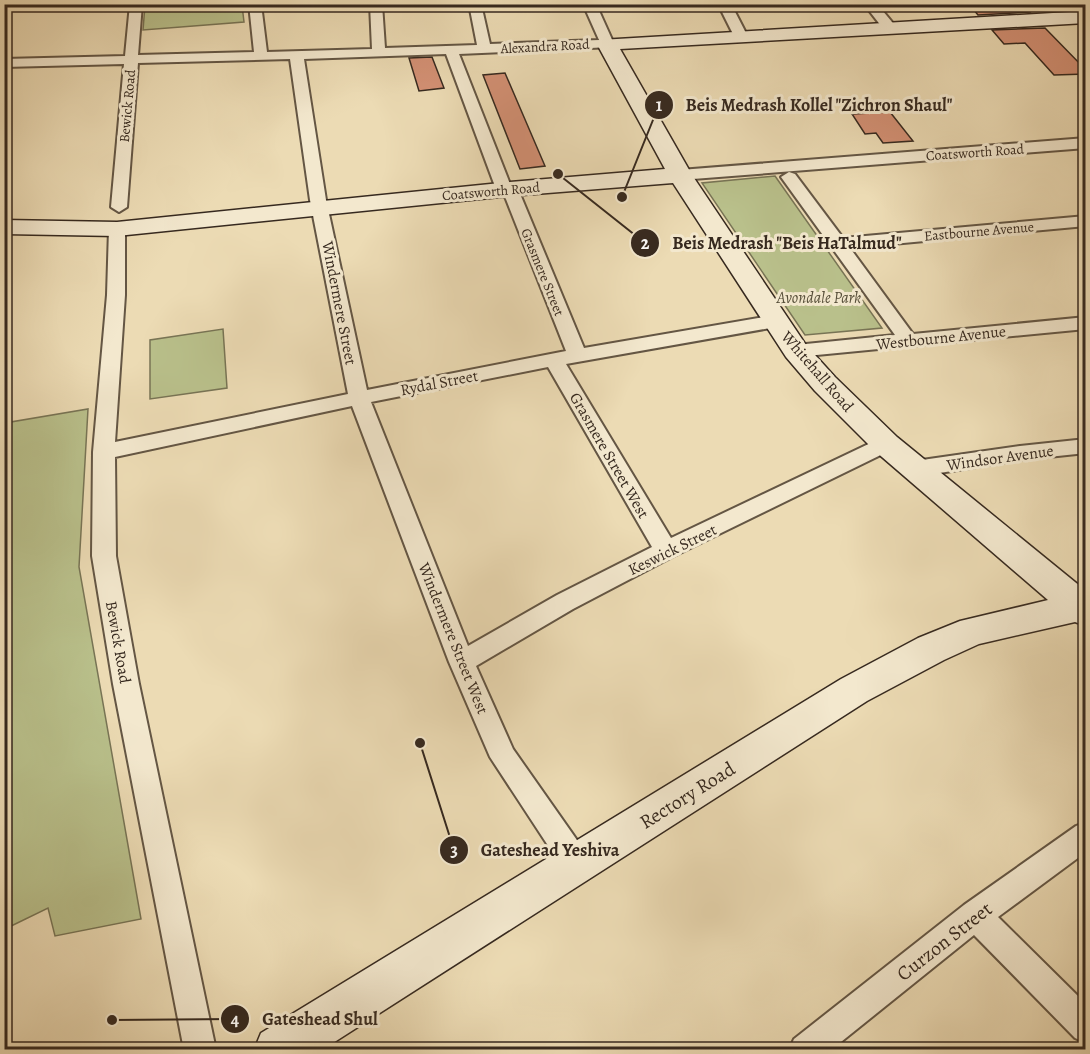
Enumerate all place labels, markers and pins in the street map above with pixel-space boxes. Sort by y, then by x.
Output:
callout: Beis Medrash Kollel "Zichron Shaul" [644,87,965,123]
callout: Beis Medrash "Beis HaTalmud" [630,225,914,261]
callout: Gateshead Yeshiva [439,832,632,868]
callout: Gateshead Shul [220,1001,390,1037]

